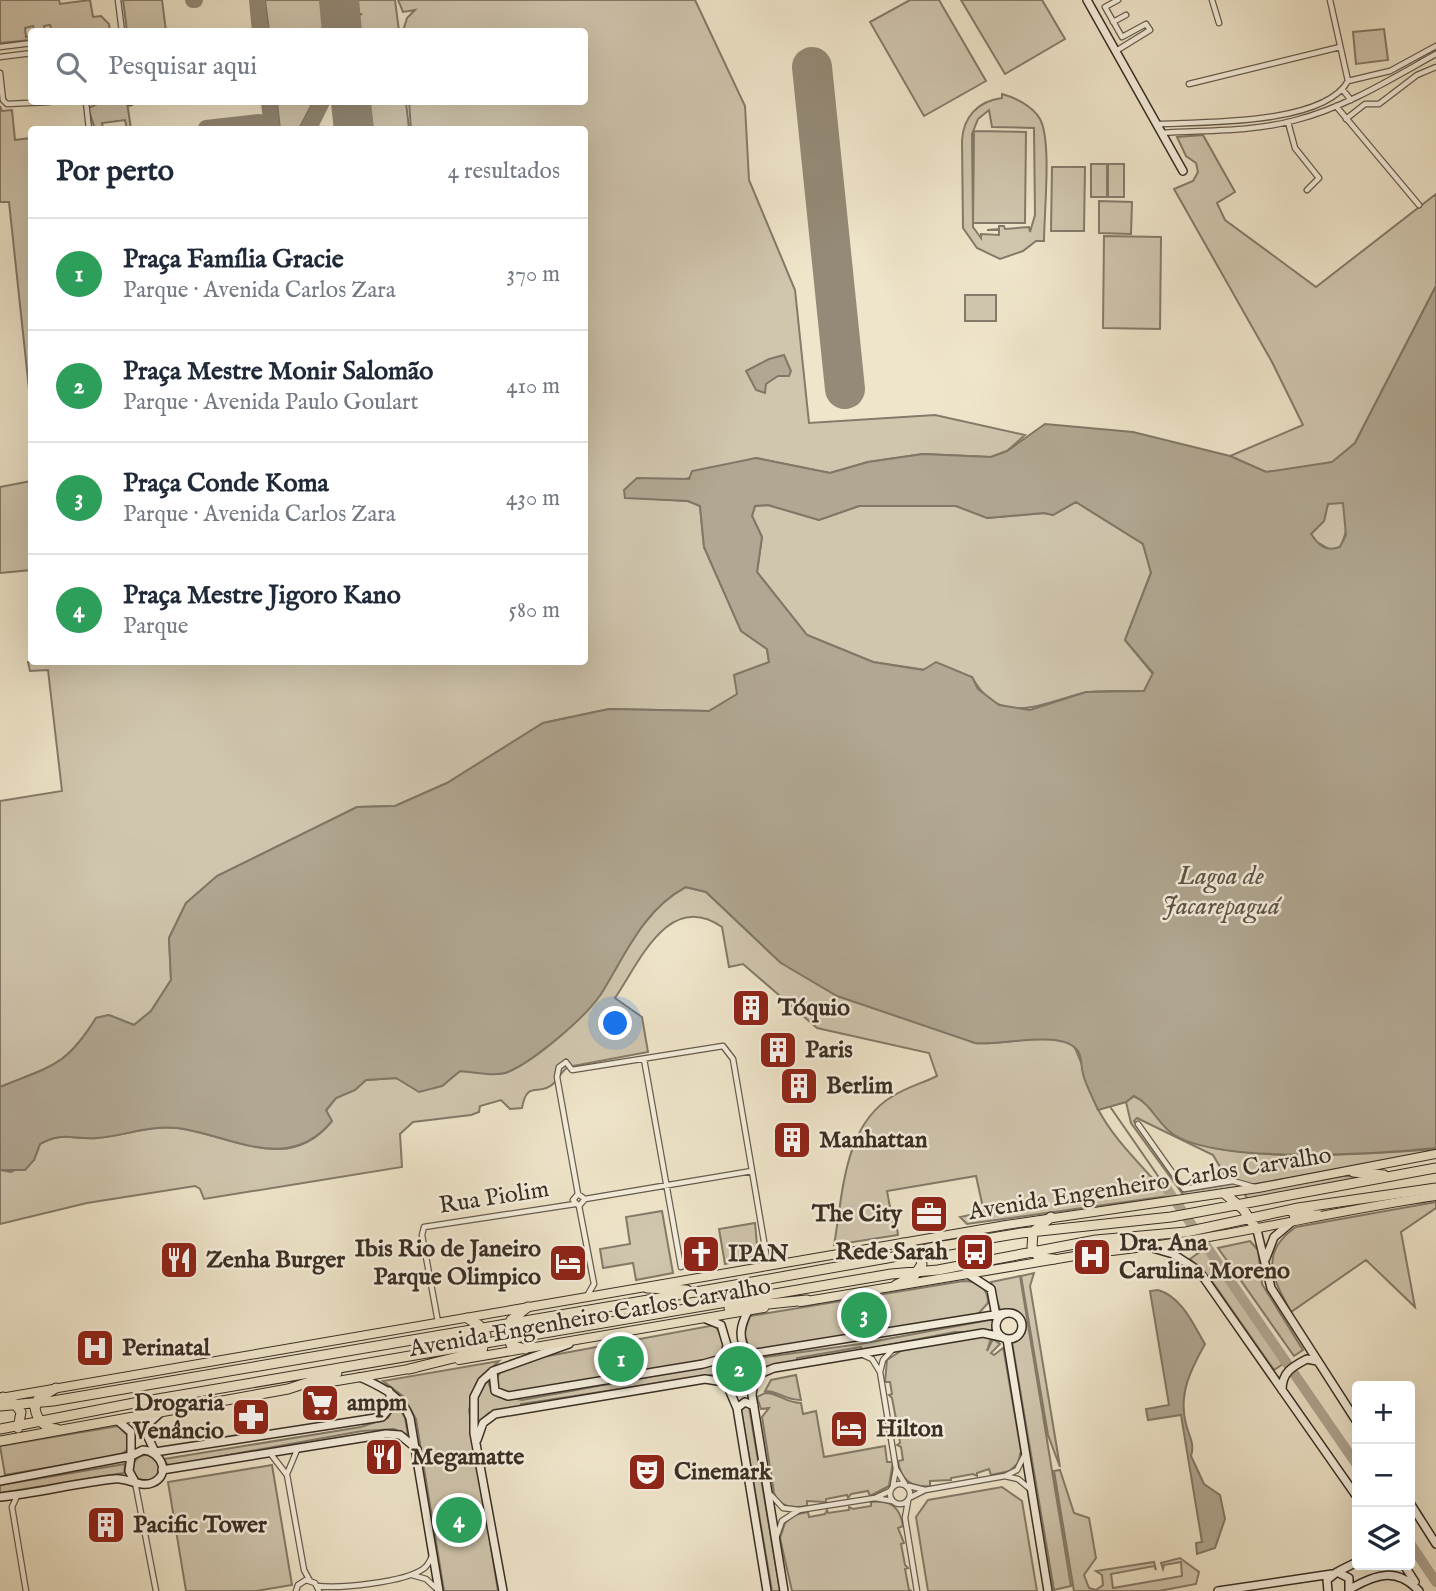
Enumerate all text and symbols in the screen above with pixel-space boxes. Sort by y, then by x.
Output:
search box [28,28,588,105]
icon: search [52,48,90,86]
text: Pesquisar aqui [108,50,257,83]
text: Por perto [56,153,174,191]
text: 4 resultados [448,157,560,186]
text: Praça Família Gracie [123,243,344,276]
text: 1 [75,260,83,289]
text: 370 m [507,260,560,289]
text: Parque · Avenida Carlos Zara [123,276,396,305]
text: Praça Mestre Monir Salomão [123,355,433,388]
text: 2 [74,372,84,401]
text: 410 m [506,372,560,401]
text: Parque · Avenida Paulo Goulart [123,388,418,417]
text: Praça Conde Koma [123,467,329,500]
text: 3 [75,484,83,513]
text: 430 m [506,484,560,513]
text: Parque · Avenida Carlos Zara [123,500,396,529]
text: Praça Mestre Jigoro Kano [123,579,401,612]
text: 4 [73,596,85,625]
text: 580 m [509,596,560,625]
text: Parque [123,612,188,641]
water label: Lagoa de Jacarepaguá [1162,860,1282,924]
building icon: Tóquio [730,987,772,1029]
place label: Tóquio [777,993,850,1024]
your location [598,1006,632,1040]
building icon: Paris [757,1029,799,1071]
place label: Paris [805,1035,853,1066]
building icon: Berlim [778,1065,820,1107]
place label: Berlim [826,1071,894,1102]
building icon: Manhattan [771,1119,813,1161]
place label: Manhattan [819,1125,928,1156]
street label: Avenida Engenheiro Carlos Carvalho [965,1140,1334,1228]
street label: Rua Piolim [437,1174,551,1222]
office icon: The City [908,1193,950,1235]
place label: The City [811,1199,903,1230]
place label: Dra. Ana Carulina Moreno [1119,1228,1290,1287]
bus stop icon: Rede Sarah [954,1231,996,1273]
church icon: IPAN [680,1233,722,1275]
place label: Ibis Rio de Janeiro Parque Olimpico [355,1234,541,1293]
hospital icon: Dra. Ana Carulina Moreno [1071,1236,1113,1278]
place label: Rede Sarah [835,1237,948,1268]
restaurant icon: Zenha Burger [158,1239,200,1281]
place label: IPAN [728,1239,789,1270]
hotel icon: Ibis Rio de Janeiro Parque Olimpico [547,1242,589,1284]
place label: Zenha Burger [206,1245,345,1276]
street label: Avenida Engenheiro Carlos Carvalho [406,1271,773,1365]
pin: 3 [841,1289,887,1341]
hospital icon: Perinatal [74,1327,116,1369]
place label: Perinatal [122,1333,211,1364]
pin: 1 [598,1333,644,1385]
pin: 2 [716,1343,762,1395]
map controls [1352,1381,1415,1570]
button: + [1352,1381,1415,1444]
supermarket icon: ampm [299,1382,341,1424]
place label: Drogaria Venâncio [132,1388,225,1447]
place label: ampm [347,1388,408,1419]
pharmacy icon: Drogaria Venâncio [230,1396,272,1438]
hotel icon: Hilton [828,1408,870,1450]
place label: Hilton [876,1414,944,1445]
restaurant icon: Megamatte [363,1436,405,1478]
place label: Megamatte [411,1442,524,1473]
button: − [1352,1444,1415,1507]
theatre icon: Cinemark [626,1451,668,1493]
place label: Cinemark [674,1457,773,1488]
pin: 4 [436,1494,482,1546]
building icon: Pacific Tower [85,1504,127,1546]
button: layers [1352,1507,1415,1570]
place label: Pacific Tower [133,1510,267,1541]

